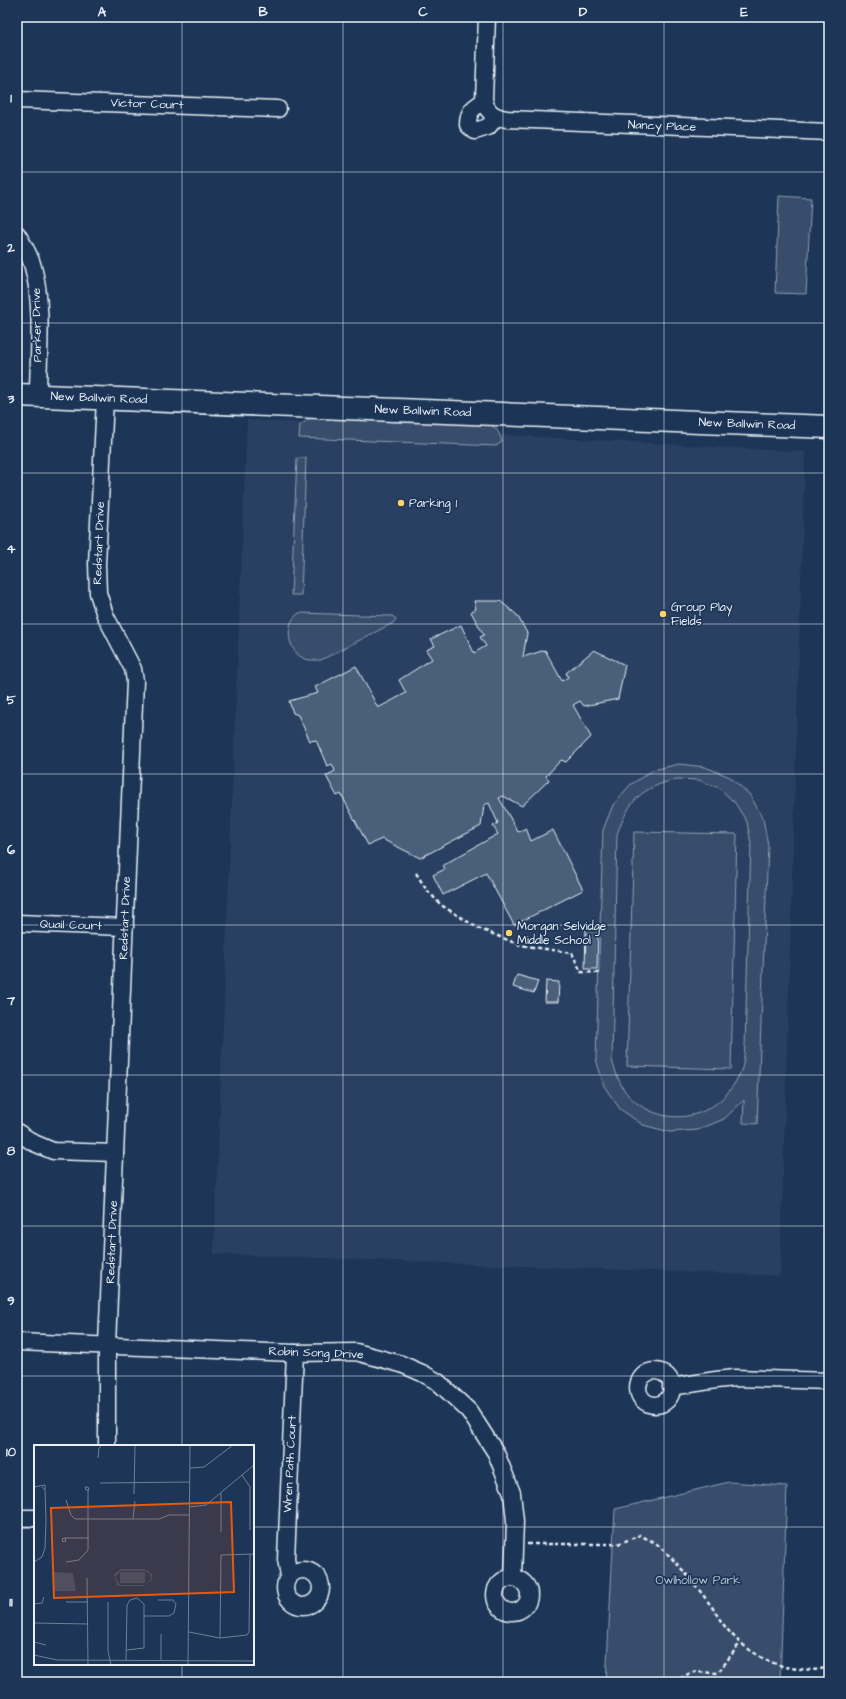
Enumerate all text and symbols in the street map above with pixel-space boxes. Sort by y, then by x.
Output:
text: A [98,3,107,21]
text: B [258,3,268,21]
text: C [418,3,428,21]
text: D [579,3,588,21]
text: E [740,3,748,21]
text: 1 [10,89,12,107]
street label: Victor Court [110,94,184,114]
street label: Nancy Place [628,116,697,137]
text: 2 [6,239,15,257]
street label: Parker Drive [28,287,46,362]
street label: New Ballwin Road [50,388,148,408]
text: 3 [7,390,15,408]
street label: New Ballwin Road [374,401,472,421]
street label: New Ballwin Road [698,414,796,434]
place label: Parking 1 [409,495,458,513]
marker: Parking 1 [396,498,406,508]
street label: Redstart Drive [89,501,109,585]
text: 4 [7,540,16,558]
place label: Group Play Fields [671,599,733,630]
marker: Group Play Fields [658,609,668,619]
text: 5 [6,691,16,709]
text: 6 [7,841,16,859]
street label: Redstart Drive [115,876,135,960]
street label: Quail Court [40,915,102,935]
place label: Morgan Selvidge Middle School [517,918,607,949]
marker: Morgan Selvidge Middle School [504,928,514,938]
text: 7 [6,992,16,1010]
text: 8 [7,1142,16,1160]
street label: Redstart Drive [102,1200,122,1284]
text: 9 [7,1292,15,1310]
street label: Robin Song Drive [268,1343,364,1364]
street label: Wren Path Court [279,1415,301,1513]
text: 10 [6,1443,17,1461]
inset map [34,1445,254,1665]
park label: Owlhollow Park [655,1572,741,1589]
text: 11 [9,1593,13,1611]

